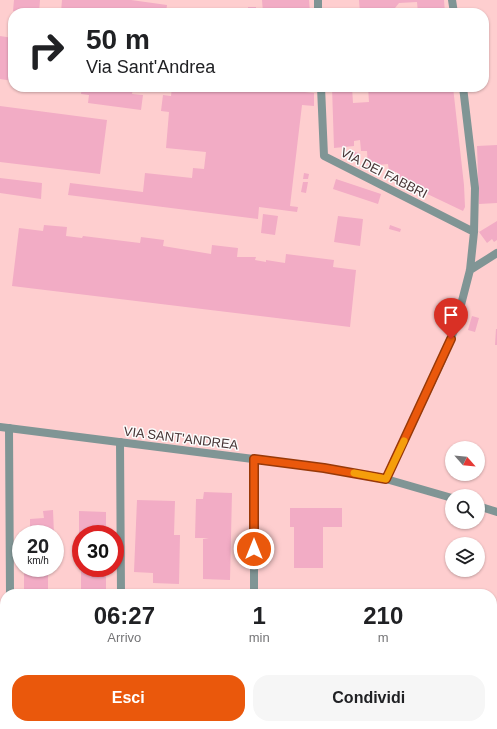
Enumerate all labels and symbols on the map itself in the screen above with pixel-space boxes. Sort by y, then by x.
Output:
street label: VIA DEI FABBRI [338,145,430,201]
pin [434,298,468,339]
street label: VIA SANT'ANDREA [123,424,239,453]
north arrow [445,441,485,481]
speed limit sign: 30 [72,525,124,577]
position arrow [233,528,275,570]

